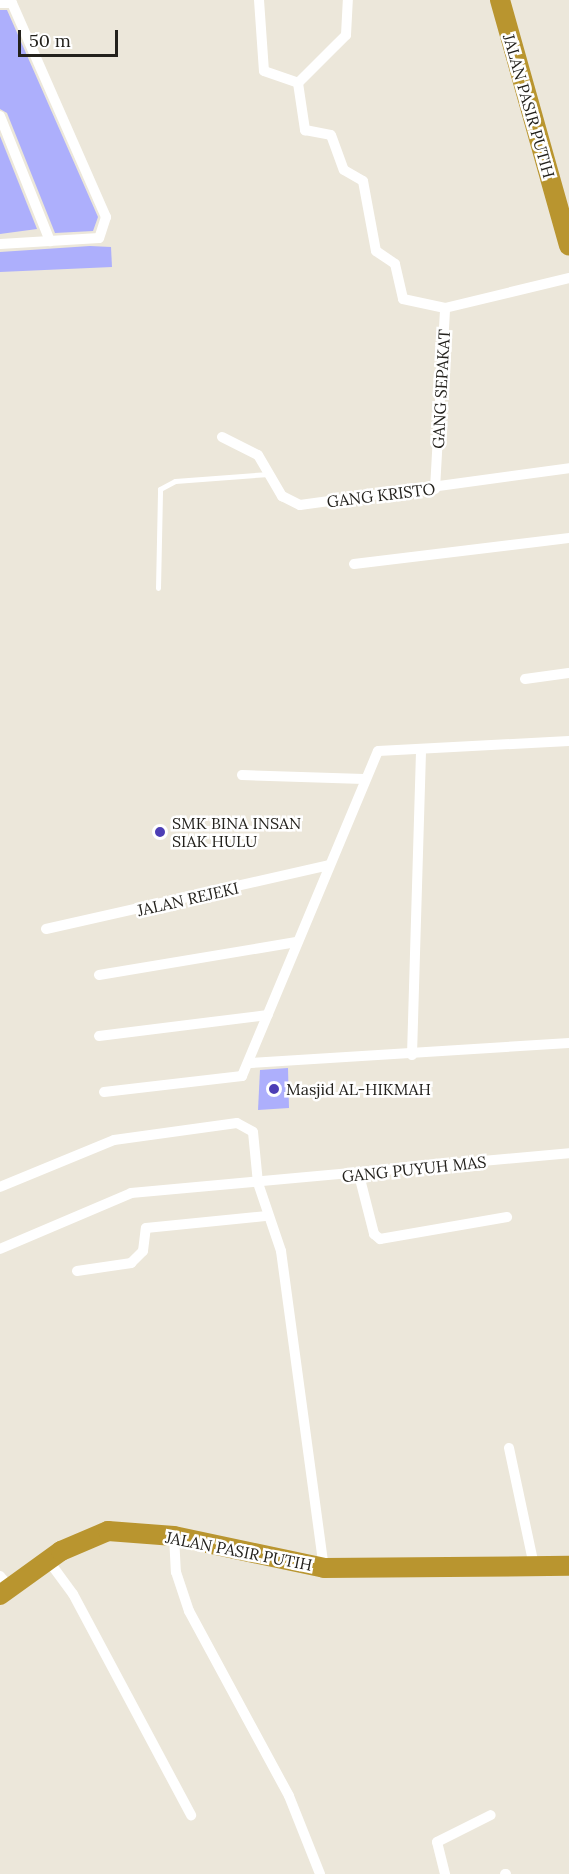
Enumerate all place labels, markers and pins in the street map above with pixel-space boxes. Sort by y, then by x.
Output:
place label: SMK BINA INSAN SIAK HULU [172,813,301,851]
marker: SMK BINA INSAN SIAK HULU [153,825,167,839]
place label: Masjid AL-HIKMAH [286,1079,431,1099]
marker: Masjid AL-HIKMAH [267,1082,281,1096]

